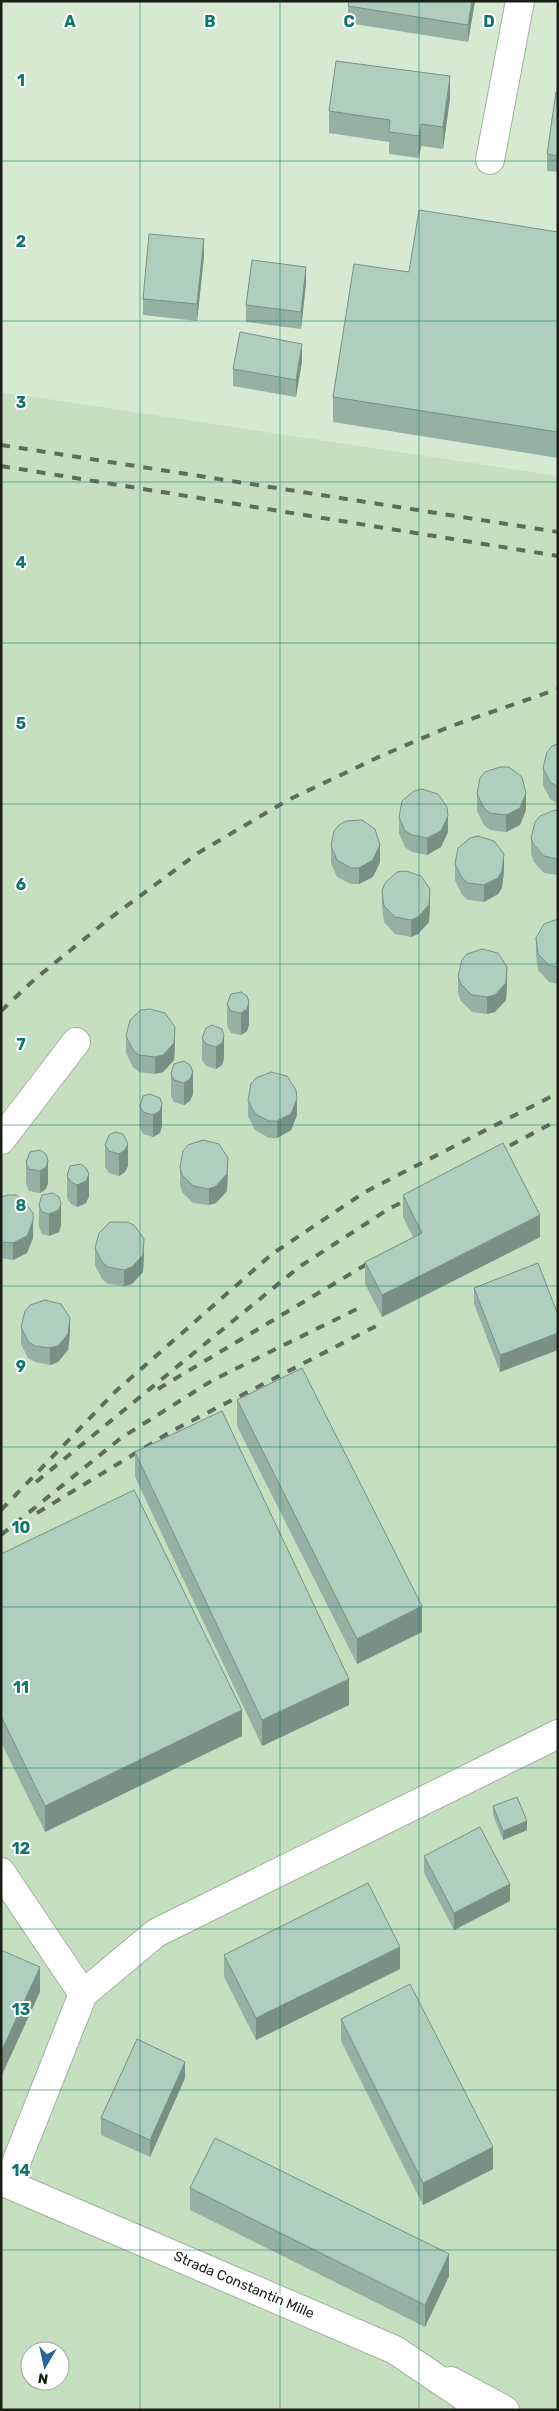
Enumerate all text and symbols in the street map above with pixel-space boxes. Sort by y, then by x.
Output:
text: A [64,12,76,31]
text: B [204,12,216,31]
text: C [343,12,355,31]
text: D [483,12,495,31]
text: 1 [17,71,25,90]
text: 2 [16,232,26,251]
text: 3 [16,393,26,412]
text: 4 [16,553,27,572]
text: 5 [16,714,26,733]
text: 6 [16,875,26,894]
text: 7 [16,1035,26,1054]
text: 8 [16,1196,27,1215]
text: 9 [16,1357,26,1376]
text: 10 [12,1518,31,1537]
text: 11 [13,1678,29,1697]
text: 12 [12,1839,30,1858]
text: 13 [12,2000,30,2019]
text: 14 [12,2161,31,2180]
street label: Strada Constantin Mille [171,2248,317,2322]
north arrow [20,2341,70,2391]
text: N [37,2369,49,2388]

